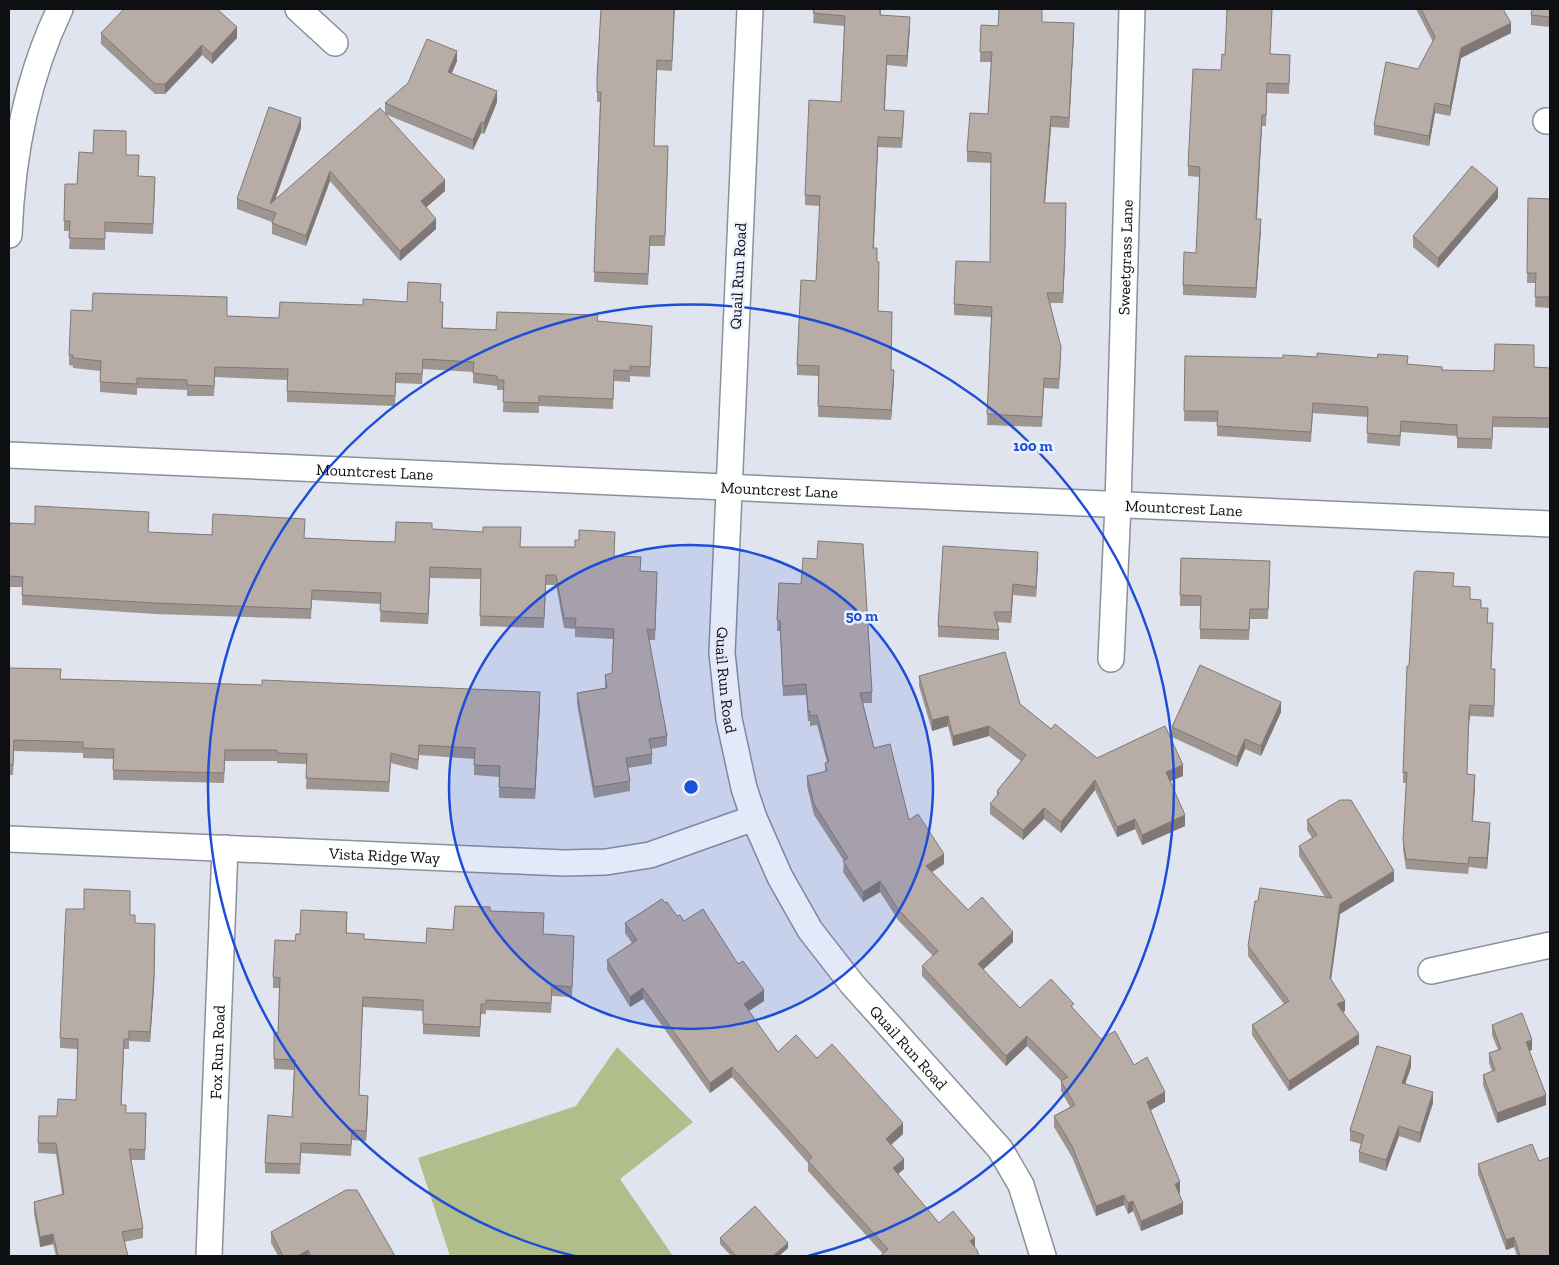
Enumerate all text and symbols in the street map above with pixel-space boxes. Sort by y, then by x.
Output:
street label: Sweetgrass Lane [1114,199,1136,315]
street label: Quail Run Road [726,222,750,330]
text: 100 m [1013,437,1053,455]
street label: Mountcrest Lane [316,459,434,483]
street label: Mountcrest Lane [720,477,838,502]
street label: Mountcrest Lane [1125,495,1243,520]
text: 50 m [846,607,878,625]
street label: Quail Run Road [712,627,741,735]
centre of rings [682,778,700,796]
street label: Vista Ridge Way [328,843,441,867]
street label: Quail Run Road [866,1001,952,1094]
street label: Fox Run Road [206,1004,228,1100]

